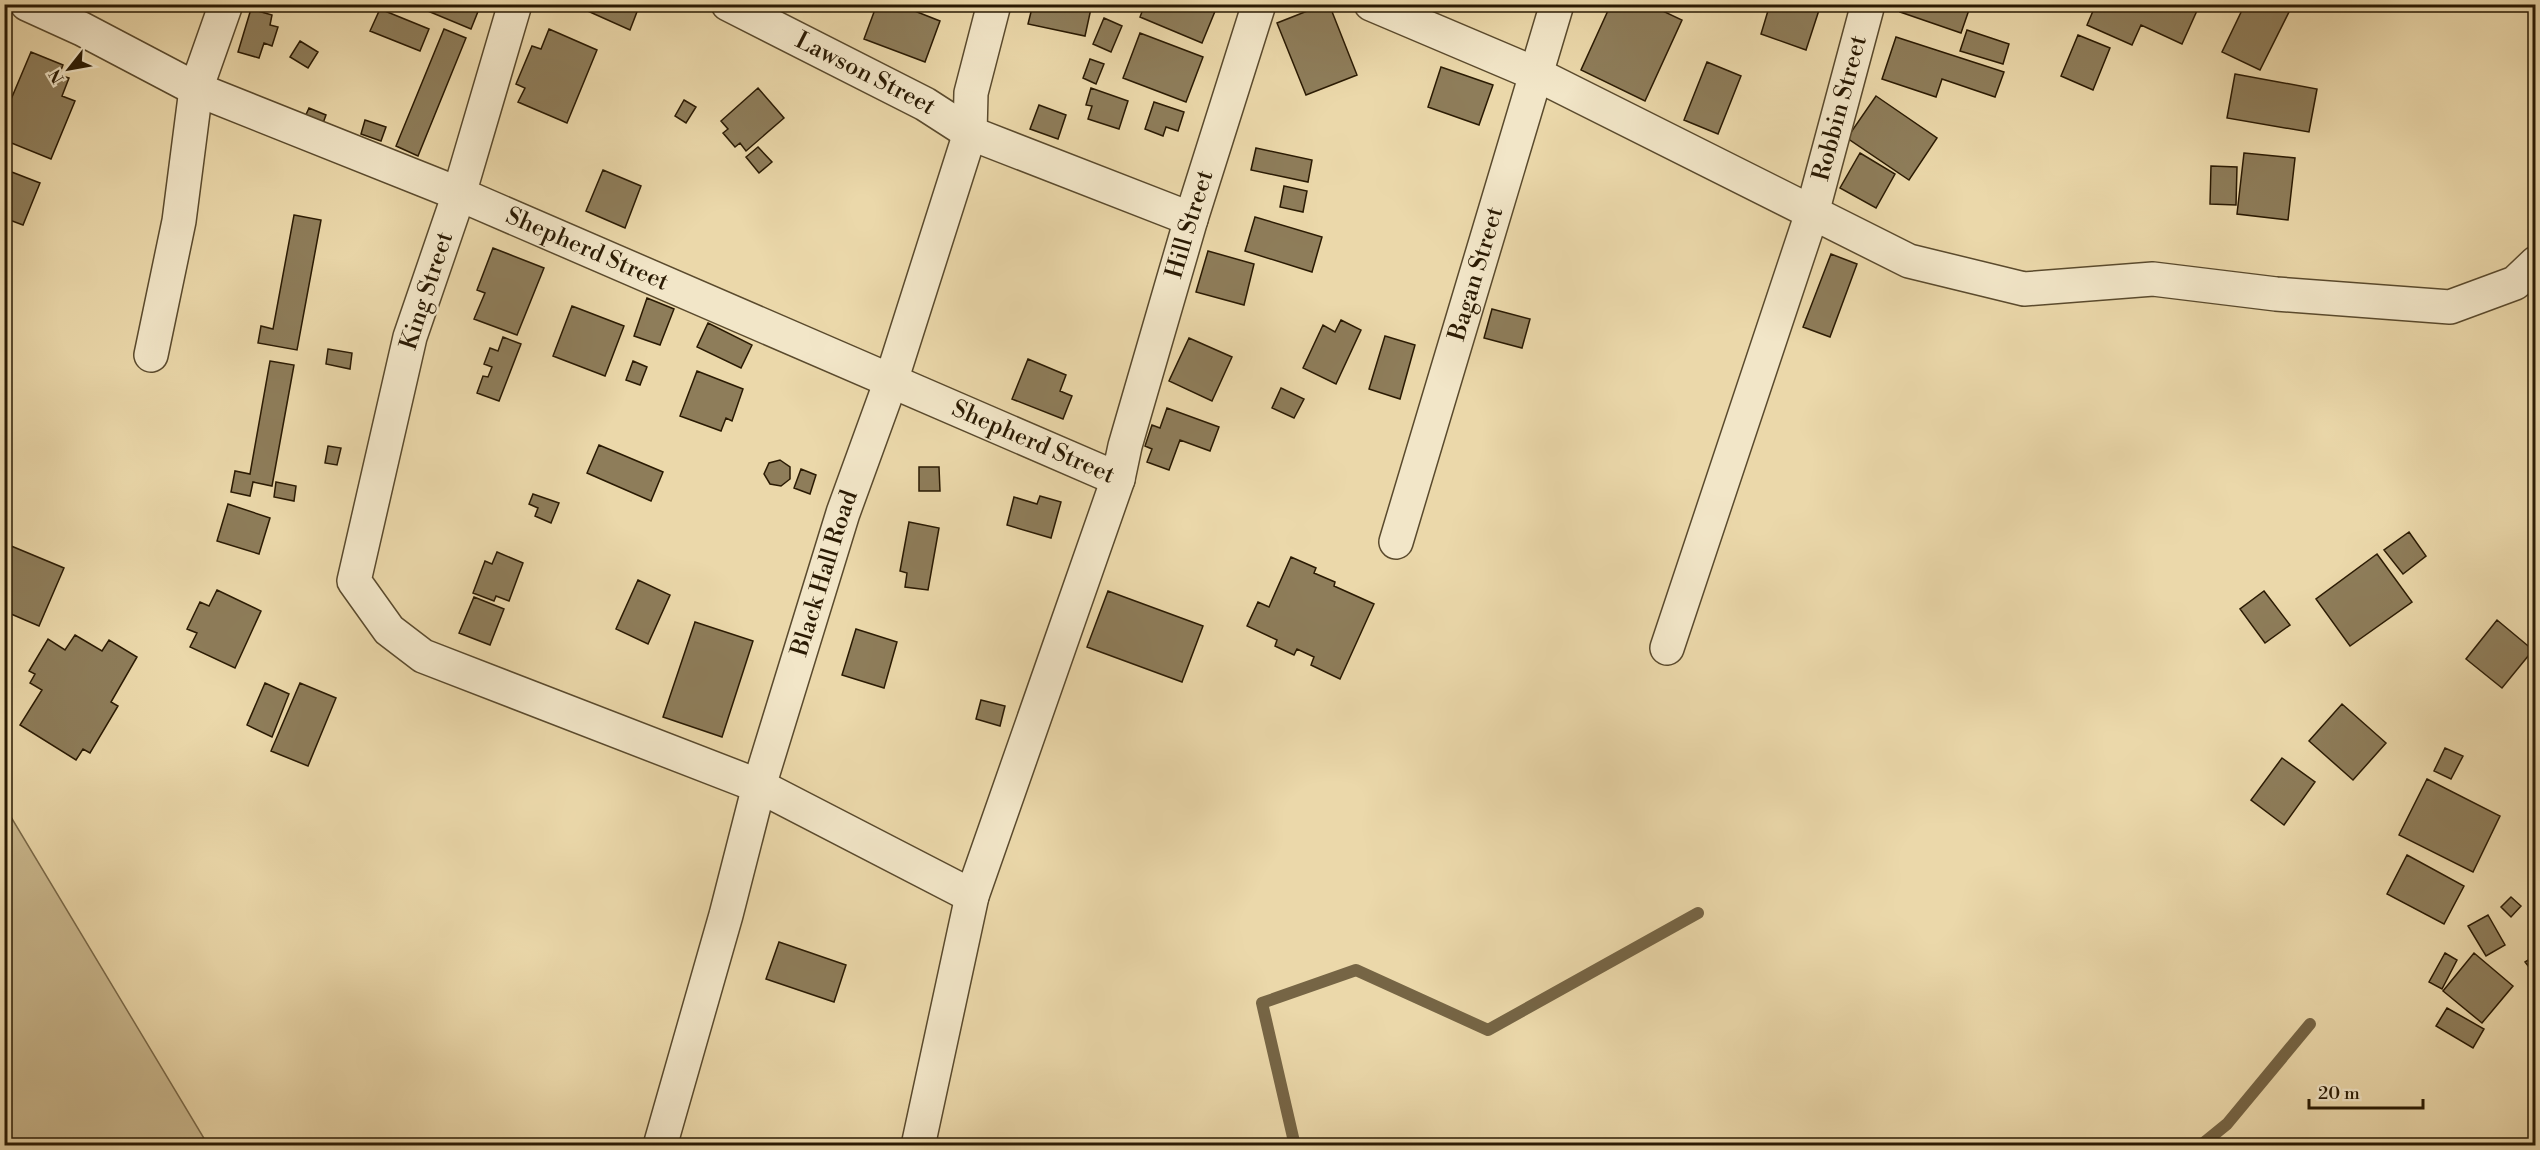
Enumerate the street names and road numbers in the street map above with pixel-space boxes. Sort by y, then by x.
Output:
street label: Lawson Street [790,26,942,122]
street label: Robbin Street [1806,32,1874,184]
street label: Hill Street [1159,166,1221,282]
street label: Shepherd Street [501,201,674,298]
street label: Bagan Street [1442,203,1511,345]
street label: King Street [394,228,460,354]
street label: Shepherd Street [947,394,1120,491]
street label: Black Hall Road [785,486,865,661]

